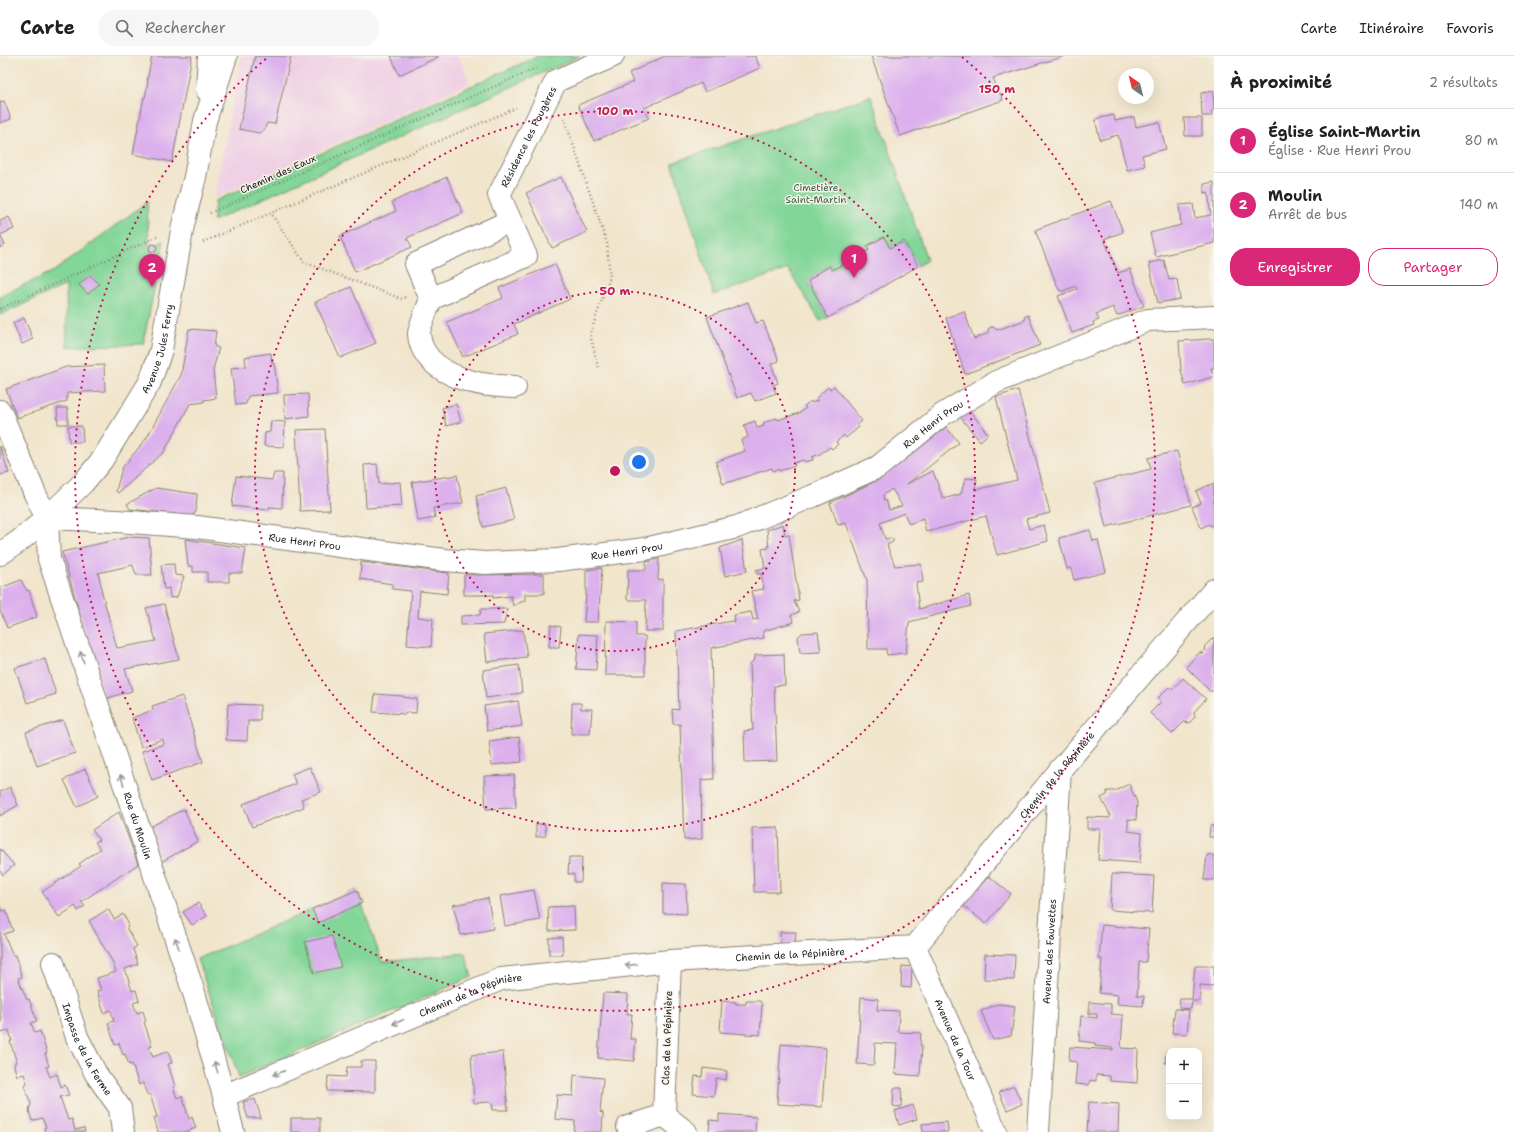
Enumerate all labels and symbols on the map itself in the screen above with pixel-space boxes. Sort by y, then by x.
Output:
north arrow [1118,68,1154,104]
text: 150 m [979,81,1015,97]
street label: Résidence les Fougères [497,84,559,189]
text: 100 m [597,103,634,119]
street label: Chemin des Eaux [238,151,318,197]
park label: Cimetière Saint-Martin [785,181,847,206]
pin: 1 [841,245,867,278]
pin: 2 [139,254,165,287]
text: 50 m [600,283,631,299]
street label: Avenue Jules Ferry [138,303,176,396]
street label: Rue Henri Prou [900,397,966,451]
your location [629,452,649,472]
centre of rings [608,464,622,478]
street label: Rue Henri Prou [268,530,342,553]
street label: Rue Henri Prou [590,538,664,562]
one-way arrow [77,651,85,663]
street label: Chemin de la Pépinière [1016,728,1097,821]
one-way arrow [118,774,125,787]
street label: Rue du Moulin [121,790,155,861]
street label: Avenue des Fauvettes [1039,898,1059,1004]
one-way arrow [173,937,180,950]
street label: Chemin de la Pépinière [735,944,846,964]
one-way arrow [625,961,638,969]
street label: Chemin de la Pépinière [417,970,523,1019]
street label: Clos de la Pépinière [659,990,675,1085]
street label: Avenue de la Tour [932,997,979,1083]
street label: Impasse de la Ferme [60,1001,116,1098]
one-way arrow [393,1019,405,1026]
one-way arrow [212,1061,219,1074]
one-way arrow [273,1069,285,1077]

